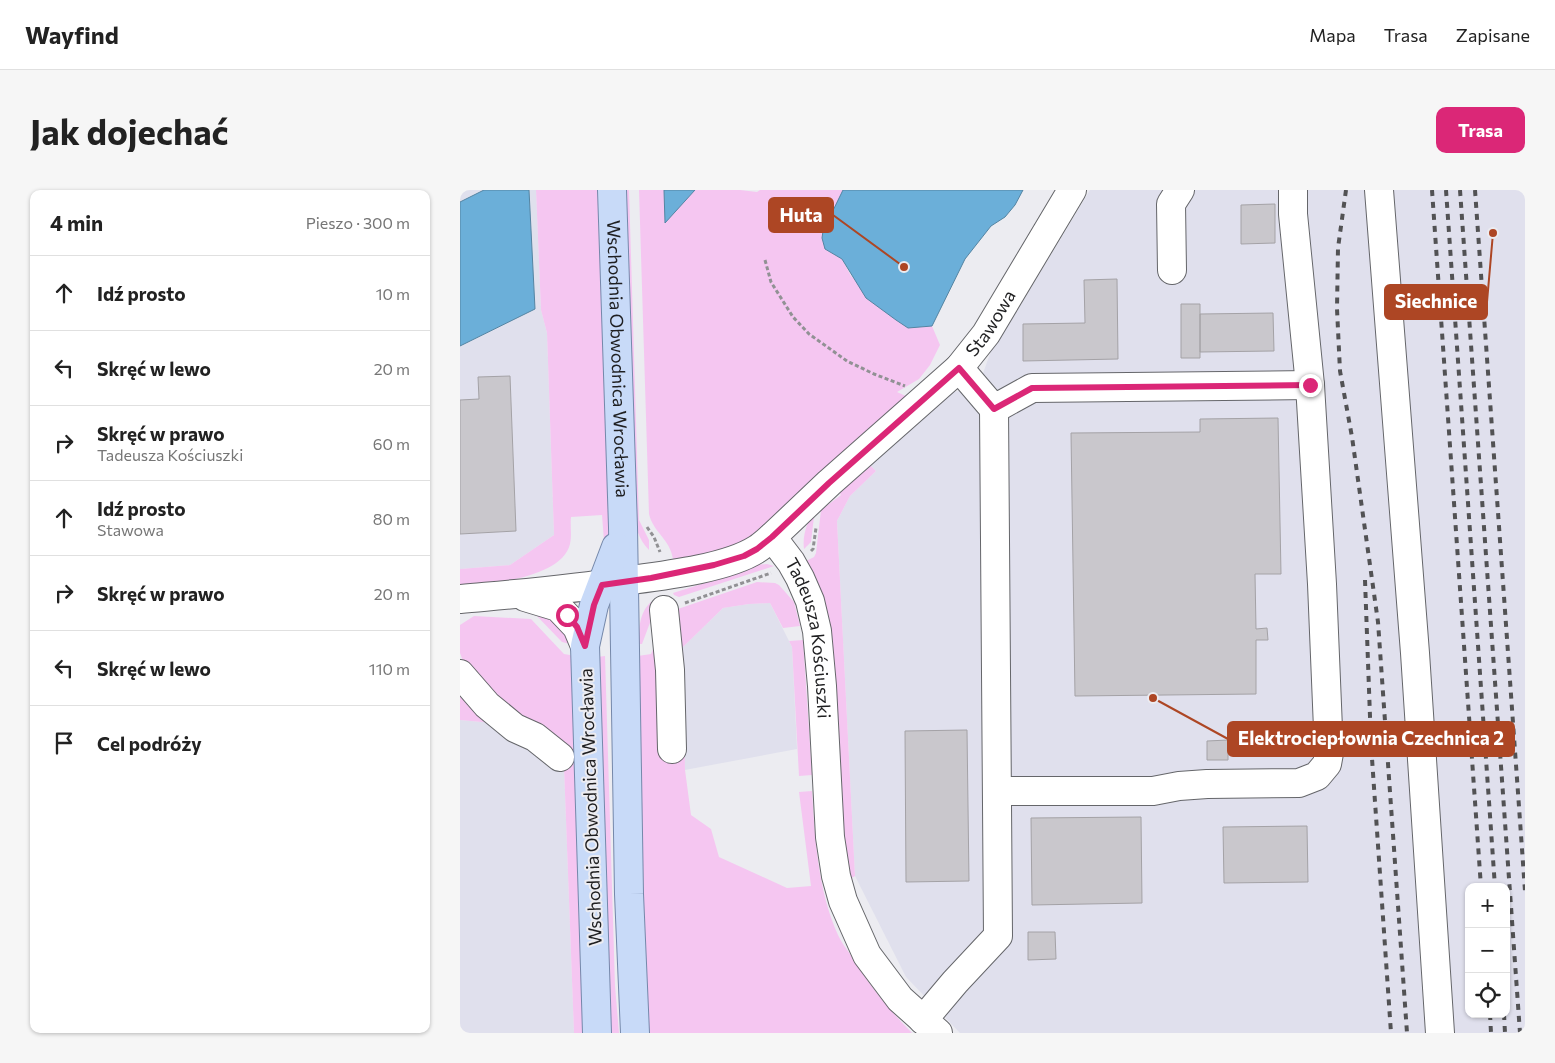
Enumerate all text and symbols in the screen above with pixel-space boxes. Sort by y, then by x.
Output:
text: Wayfind [25,20,119,49]
text: Mapa [1309,24,1356,46]
text: Trasa [1384,24,1428,46]
text: Zapisane [1456,24,1530,46]
button: Trasa [1436,107,1525,153]
text: Jak dojechać [30,109,229,152]
callout: Huta [769,198,833,232]
text: Huta [779,203,823,226]
text: 4 min [50,210,103,235]
text: Pieszo · 300 m [306,213,410,232]
street label: Wschodnia Obwodnica Wrocławia [603,220,634,498]
icon: ahead [50,279,78,307]
text: Idź prosto [97,282,186,305]
text: 10 m [376,284,410,303]
callout: Siechnice [1385,285,1487,319]
street label: Stawowa [960,286,1020,361]
text: Siechnice [1395,289,1477,312]
icon: left [50,354,78,382]
text: Skręć w lewo [97,357,211,380]
text: 20 m [374,359,410,378]
route end [1299,374,1322,397]
text: Skręć w prawo [97,422,225,445]
icon: right [50,429,78,457]
text: 60 m [373,434,410,453]
text: Tadeusza Kościuszki [97,445,243,464]
text: Idź prosto [97,497,186,520]
icon: ahead [50,504,78,532]
text: 80 m [373,509,410,528]
text: Stawowa [97,520,164,539]
street label: Tadeusza Kościuszki [781,554,836,719]
icon: right [50,579,78,607]
text: Skręć w prawo [97,582,225,605]
text: 20 m [374,584,410,603]
route start [556,604,579,627]
icon: left [50,654,78,682]
text: Skręć w lewo [97,657,211,680]
text: 110 m [369,659,410,678]
street label: Wschodnia Obwodnica Wrocławia [574,668,606,946]
callout: Elektrociepłownia Czechnica 2 [1228,722,1514,756]
text: Elektrociepłownia Czechnica 2 [1238,726,1504,749]
icon: arrive [50,729,78,757]
text: Cel podróży [97,732,202,755]
map controls [1465,883,1510,1018]
button: + [1465,883,1510,928]
button: − [1465,928,1510,973]
button: locate [1465,973,1510,1018]

